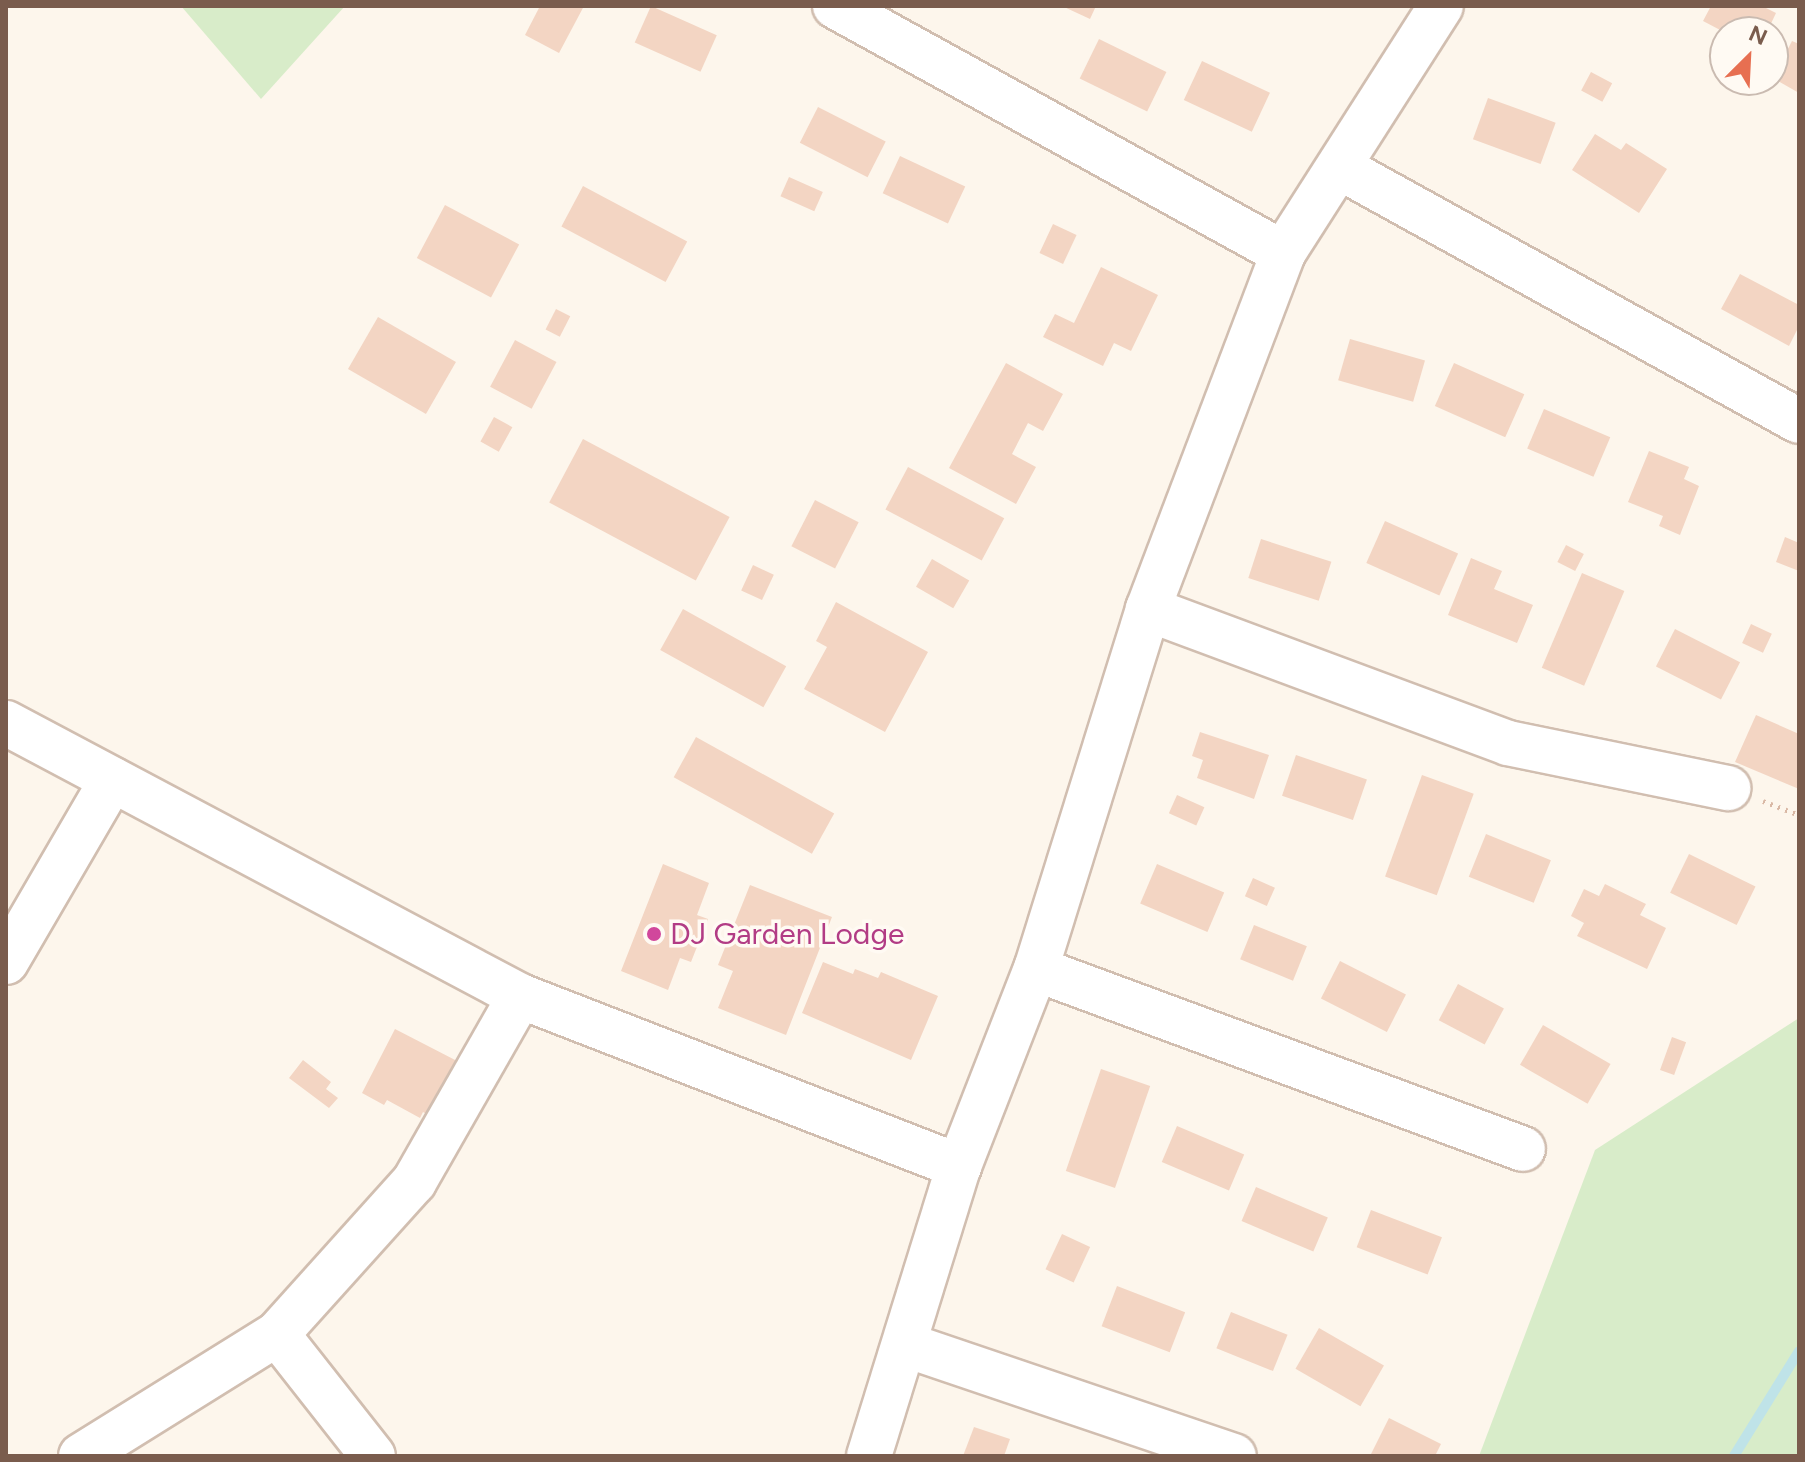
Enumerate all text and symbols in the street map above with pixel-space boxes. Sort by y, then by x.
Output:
north arrow [1709,16,1789,96]
text: N [1745,20,1771,51]
place label: DJ Garden Lodge [670,916,904,952]
marker: DJ Garden Lodge [645,925,663,943]

